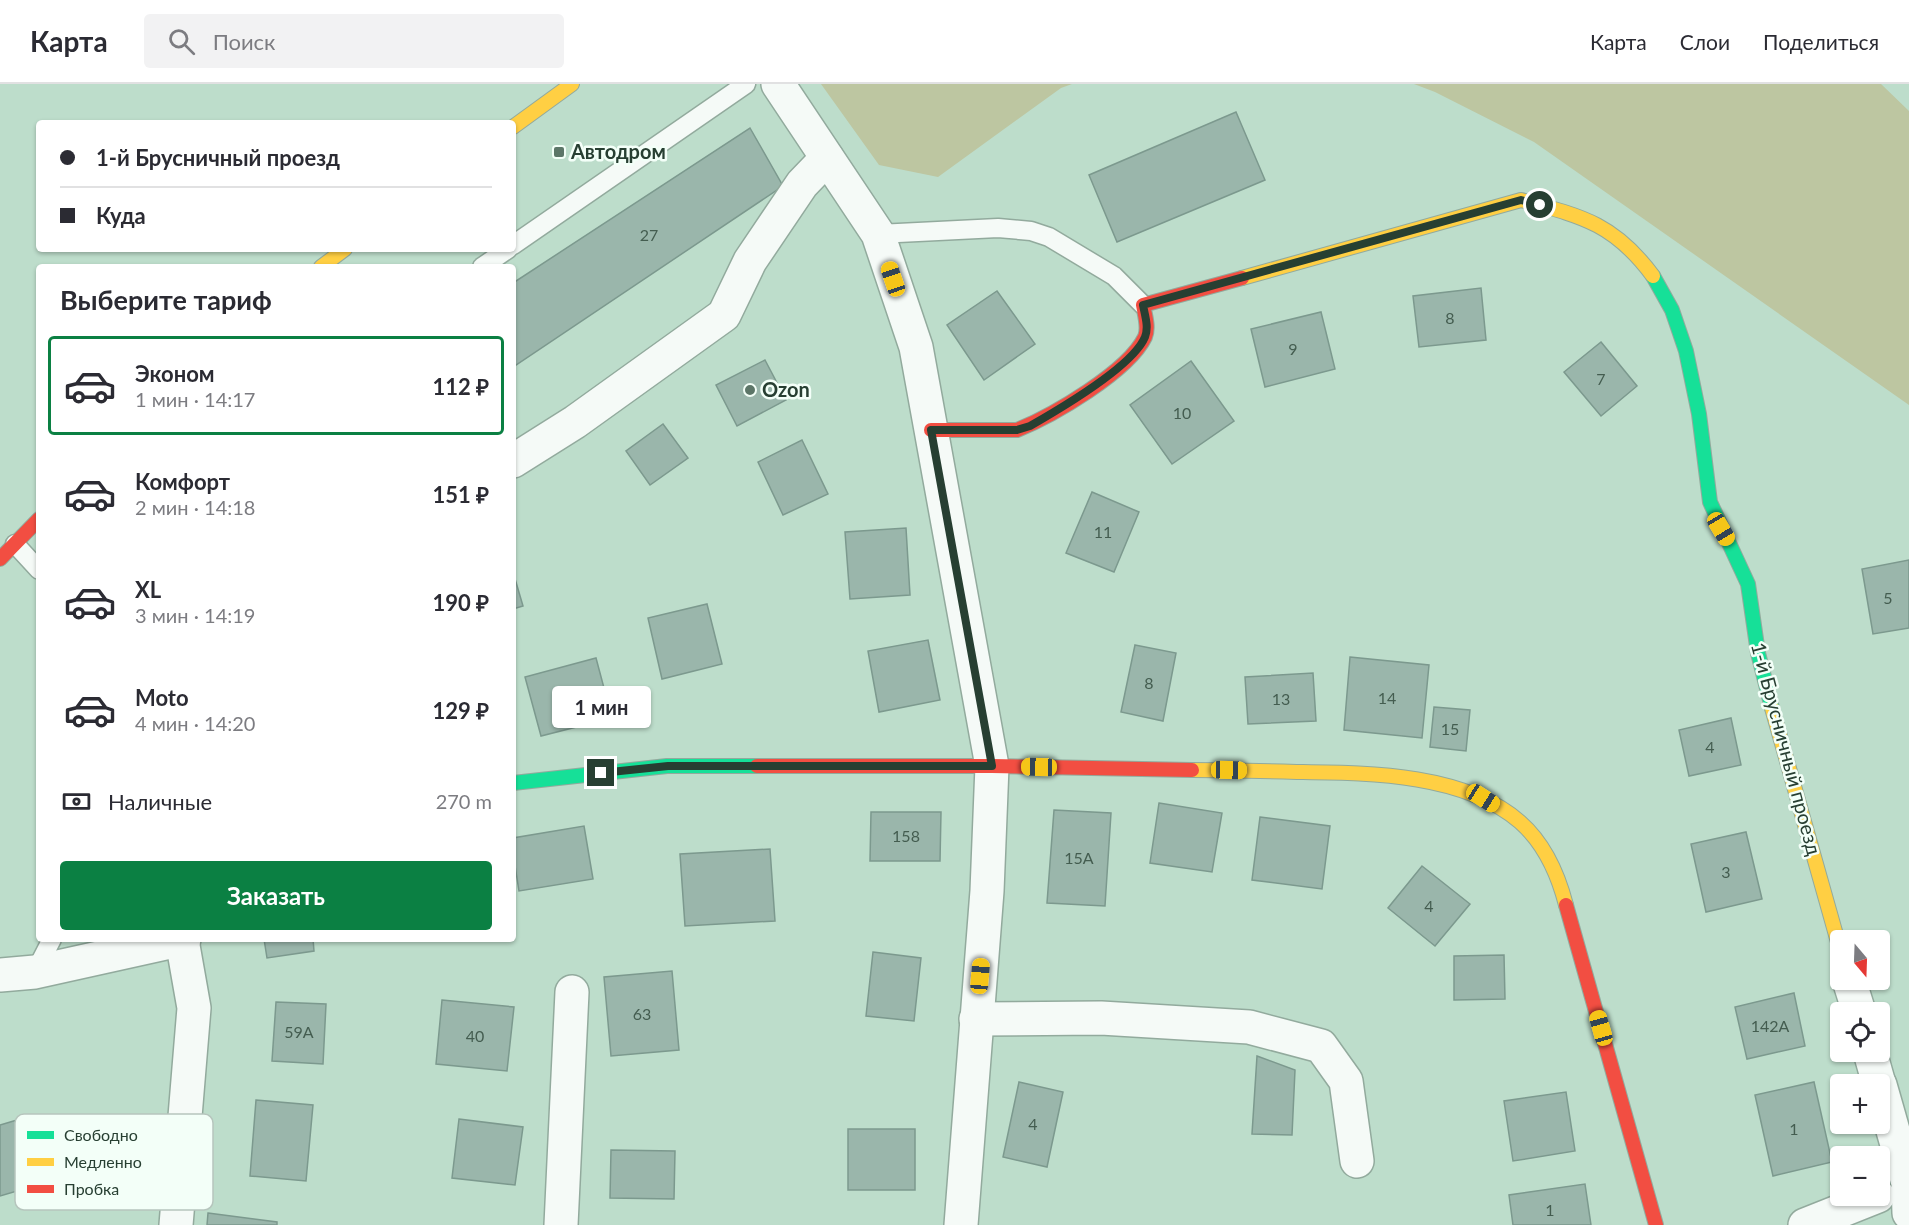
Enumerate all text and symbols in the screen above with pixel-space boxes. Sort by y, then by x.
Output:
search box [144,14,564,68]
text: Карта [30,24,108,58]
icon: search [165,25,198,58]
text: Поиск [213,28,276,55]
text: Карта [1590,29,1647,54]
text: Слои [1680,29,1730,54]
text: Поделиться [1763,29,1879,54]
place label: Автодром [570,139,666,163]
text: 1-й Брусничный проезд [96,144,340,171]
marker: Автодром [552,145,566,159]
route start [1526,191,1553,218]
text: Куда [96,202,146,229]
house number: 27 [640,225,658,244]
car [879,259,907,299]
text: Выберите тариф [60,283,272,316]
house number: 8 [1445,308,1455,327]
house number: 9 [1288,339,1298,358]
icon: car [63,359,117,413]
text: Эконом [135,360,215,387]
house number: 7 [1596,369,1606,388]
text: 112 ₽ [433,373,489,400]
place label: Ozon [762,377,810,401]
marker: Ozon [743,383,757,397]
text: 1 мин · 14:17 [135,387,255,411]
house number: 10 [1173,403,1191,422]
icon: car [63,467,117,521]
text: Комфорт [135,468,230,495]
text: 151 ₽ [433,481,489,508]
text: 2 мин · 14:18 [135,495,255,519]
car [1704,509,1738,549]
house number: 11 [1094,522,1112,541]
icon: car [63,575,117,629]
text: XL [135,576,161,603]
house number: 5 [1883,588,1893,607]
text: 190 ₽ [433,589,489,616]
text: 3 мин · 14:19 [135,603,255,627]
street label: 1-й Брусничный проезд [1747,640,1827,858]
house number: 8 [1144,673,1154,692]
icon: car [63,683,117,737]
text: Moto [135,684,189,711]
callout: 1 мин [552,686,650,728]
house number: 14 [1378,688,1396,707]
house number: 13 [1272,689,1290,708]
text: 1 мин [575,695,628,719]
text: 129 ₽ [433,697,489,724]
text: 4 мин · 14:20 [135,711,255,735]
house number: 15 [1441,719,1459,738]
house number: 4 [1705,737,1715,756]
car [1021,758,1057,776]
route end [587,759,614,786]
car [1211,761,1247,779]
car [1463,781,1503,815]
icon: cash [60,785,93,818]
text: Наличные [108,788,212,815]
text: 270 m [436,789,492,813]
house number: 158 [892,826,920,845]
house number: 15А [1064,848,1094,867]
button: Заказать [60,861,492,930]
house number: 3 [1721,862,1731,881]
house number: 4 [1424,896,1434,915]
north arrow [1830,930,1890,990]
map controls [1830,930,1890,1206]
car [969,957,991,995]
button: locate [1830,1002,1890,1062]
house number: 63 [633,1004,651,1023]
car [1587,1008,1615,1048]
house number: 142А [1751,1016,1790,1035]
house number: 59А [284,1022,314,1041]
house number: 40 [466,1026,484,1045]
button: + [1830,1074,1890,1134]
legend [15,1114,213,1210]
house number: 4 [1028,1114,1038,1133]
house number: 1 [1789,1119,1799,1138]
text: Свободно [64,1125,138,1144]
button: − [1830,1146,1890,1206]
text: Медленно [64,1152,142,1171]
text: Пробка [64,1179,119,1198]
house number: 1 [1545,1200,1555,1219]

